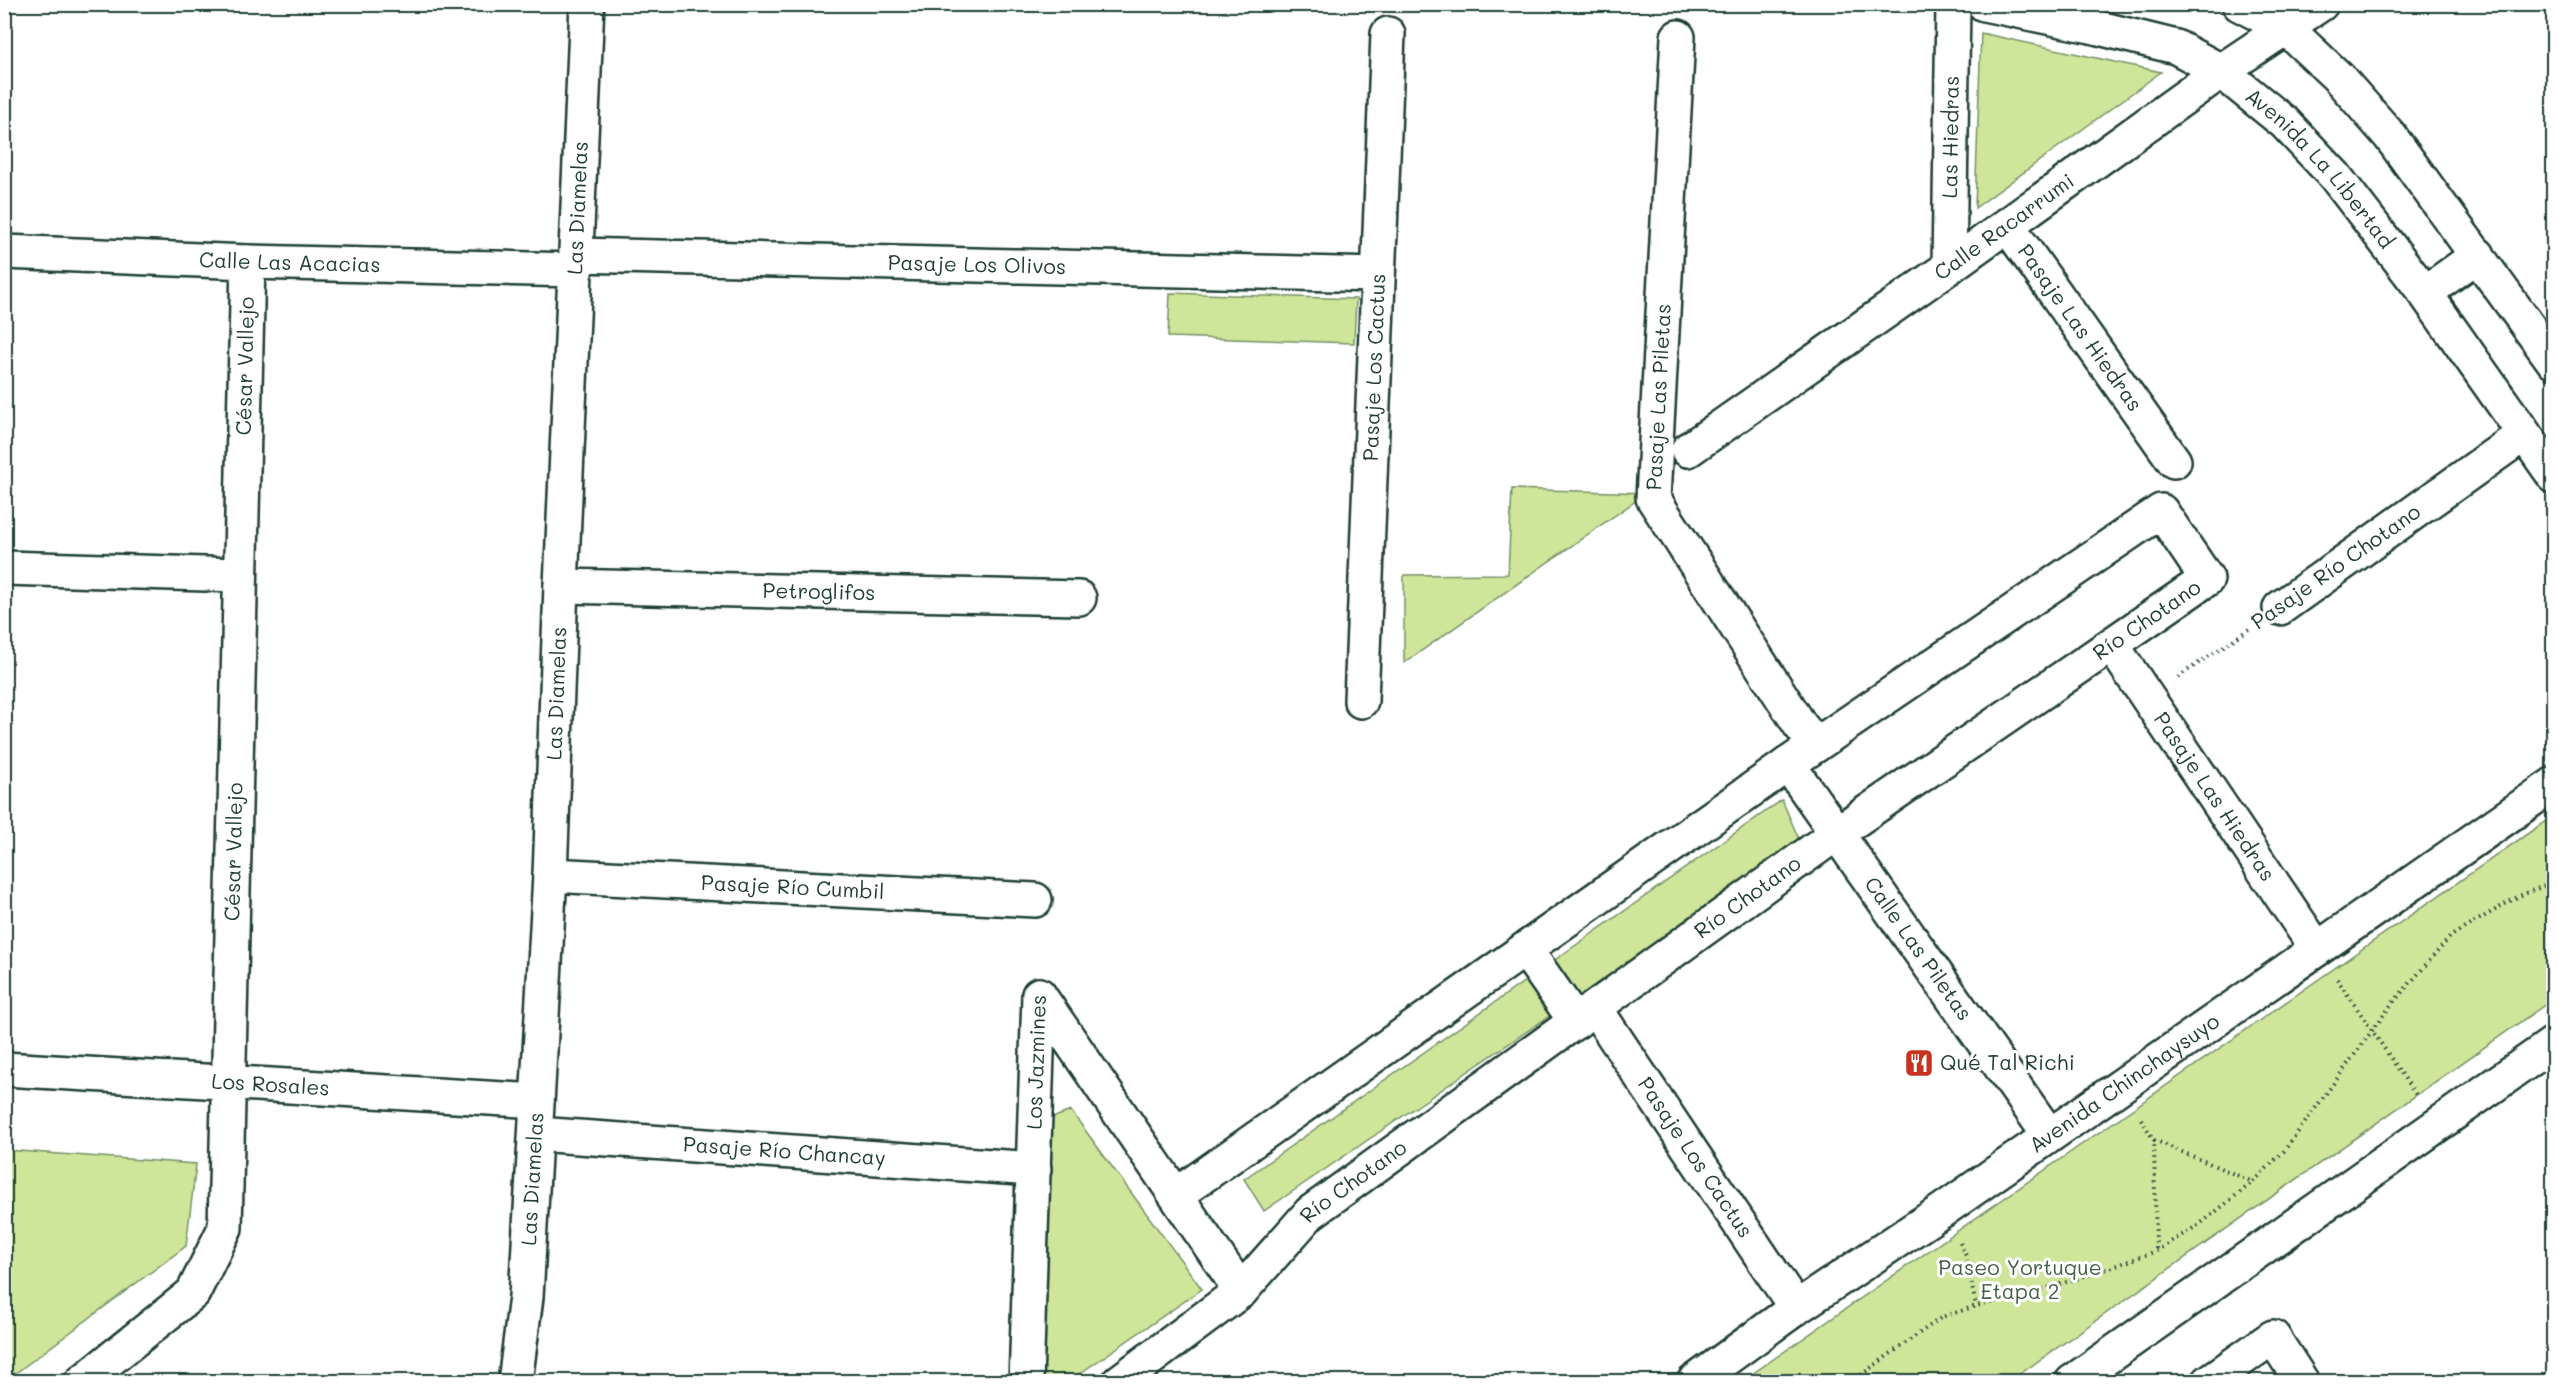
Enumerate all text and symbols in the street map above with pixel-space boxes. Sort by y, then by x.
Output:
street label: Las Hiedras [1935,75,1964,199]
street label: Avenida La Libertad [2240,81,2401,253]
street label: Las Diamelas [560,141,593,275]
street label: Calle Racarrumi [1928,166,2079,285]
street label: Pasaje Las Hiedras [2013,238,2149,416]
street label: Calle Las Acacias [199,245,381,277]
street label: Pasaje Los Olivos [887,248,1067,279]
street label: Pasaje Los Cactus [1356,273,1390,462]
street label: César Vallejo [229,296,259,436]
street label: Pasaje Las Piletas [1639,303,1676,491]
street label: Pasaje Río Chotano [2245,497,2425,634]
street label: Río Chotano [2087,572,2205,665]
street label: Petroglifos [762,576,876,605]
street label: Las Diamelas [539,626,571,761]
street label: Pasaje Las Hiedras [2149,706,2282,886]
street label: César Vallejo [217,782,248,921]
street label: Río Chotano [1688,849,1805,944]
street label: Pasaje Río Cumbil [700,868,885,904]
street label: Calle Las Piletas [1859,871,1979,1025]
street label: Los Jazmines [1019,994,1051,1130]
street label: Avenida Chinchaysuyo [2023,1006,2224,1158]
restaurant icon: Qué Tal Richi [1903,1047,1935,1079]
place label: Qué Tal Richi [1940,1048,2075,1075]
street label: Los Rosales [211,1066,330,1101]
street label: Pasaje Los Cactus [1633,1071,1760,1242]
street label: Las Diamelas [514,1111,548,1246]
street label: Pasaje Río Chancay [682,1129,887,1171]
street label: Río Chotano [1293,1133,1411,1228]
park label: Paseo Yortuque Etapa 2 [1938,1253,2102,1304]

